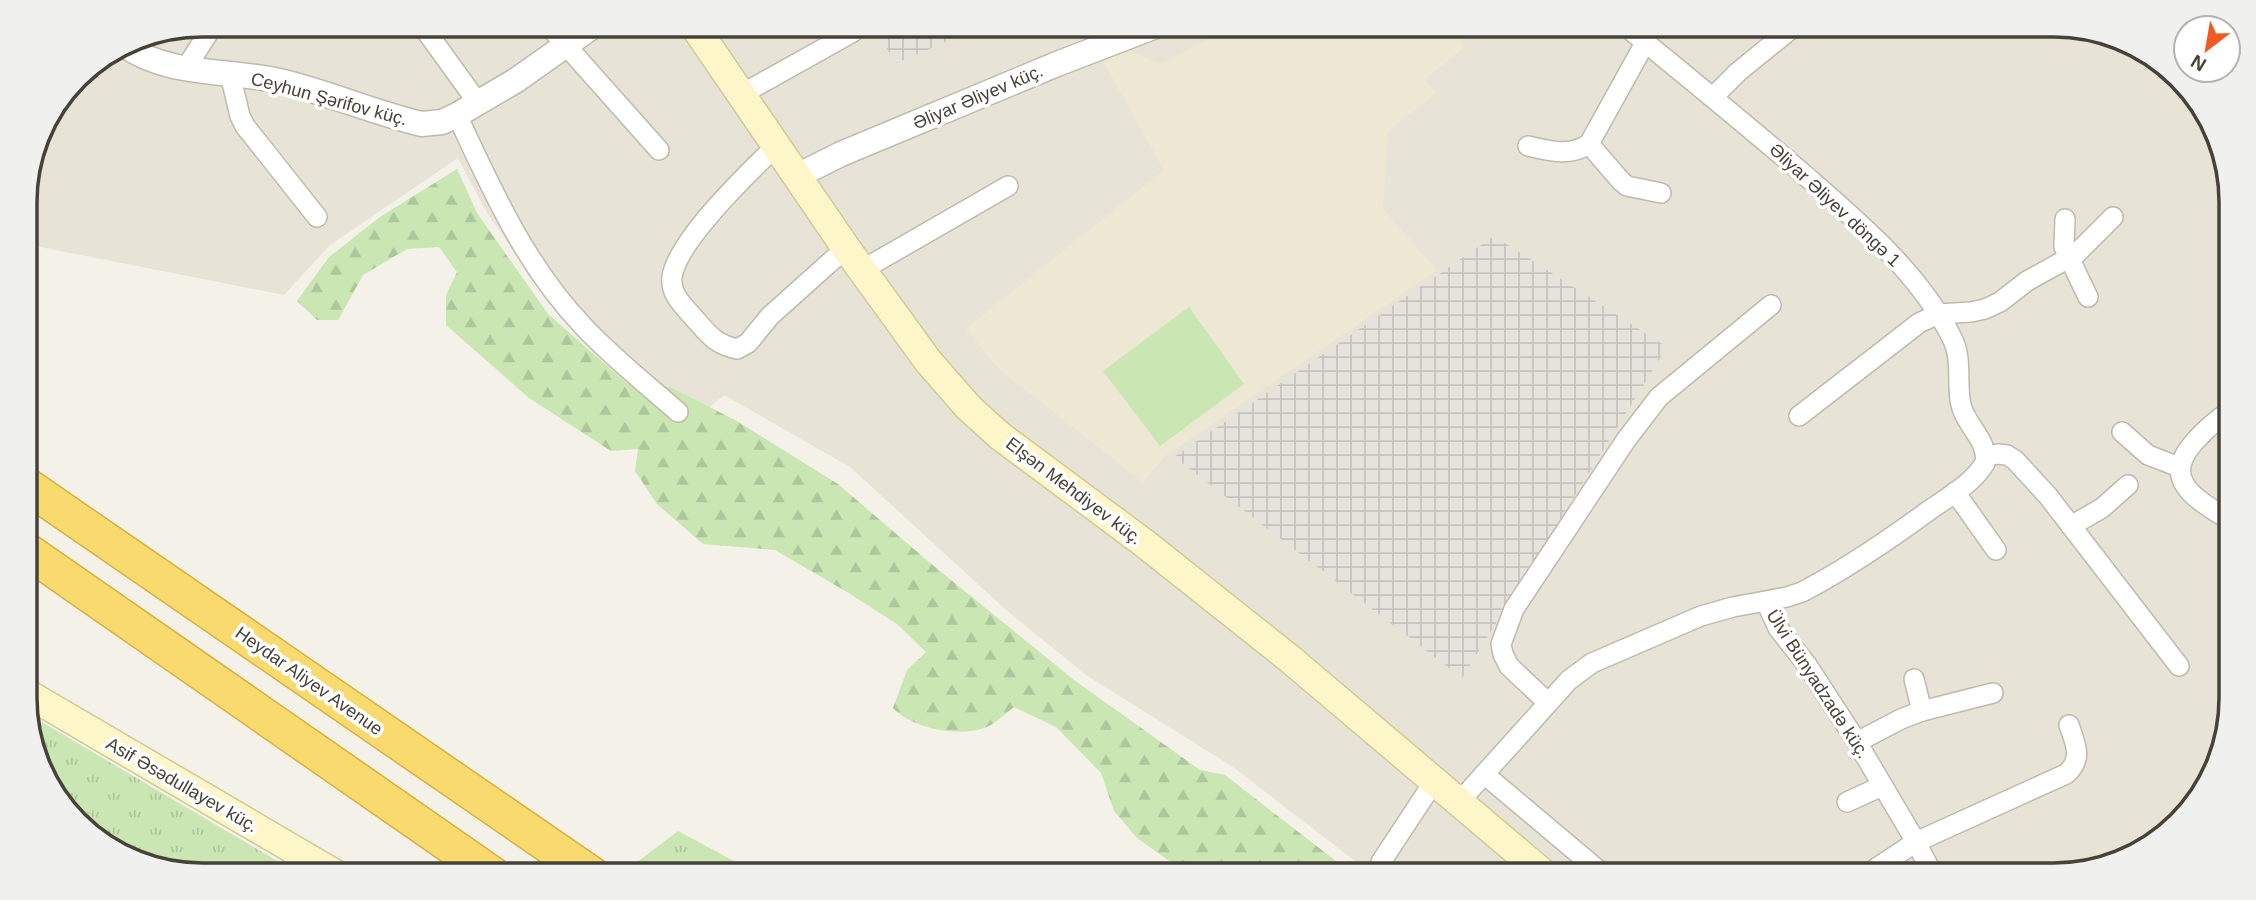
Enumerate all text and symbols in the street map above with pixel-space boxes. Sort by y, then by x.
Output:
north arrow [2172,14,2242,84]
text: N [2187,51,2210,76]
street label: Əliyar Əliyev küç. [910,61,1046,133]
street label: Ceyhun Şərifov küç. [249,68,409,130]
street label: Əliyar Əliyev döngə 1 [1766,139,1904,271]
street label: Elşən Mehdiyev küç. [1002,433,1146,549]
street label: Ülvi Bünyadzadə küç. [1762,606,1874,762]
street label: Heydar Aliyev Avenue [232,623,386,739]
street label: Asif Əsədullayev küç. [103,733,261,837]

